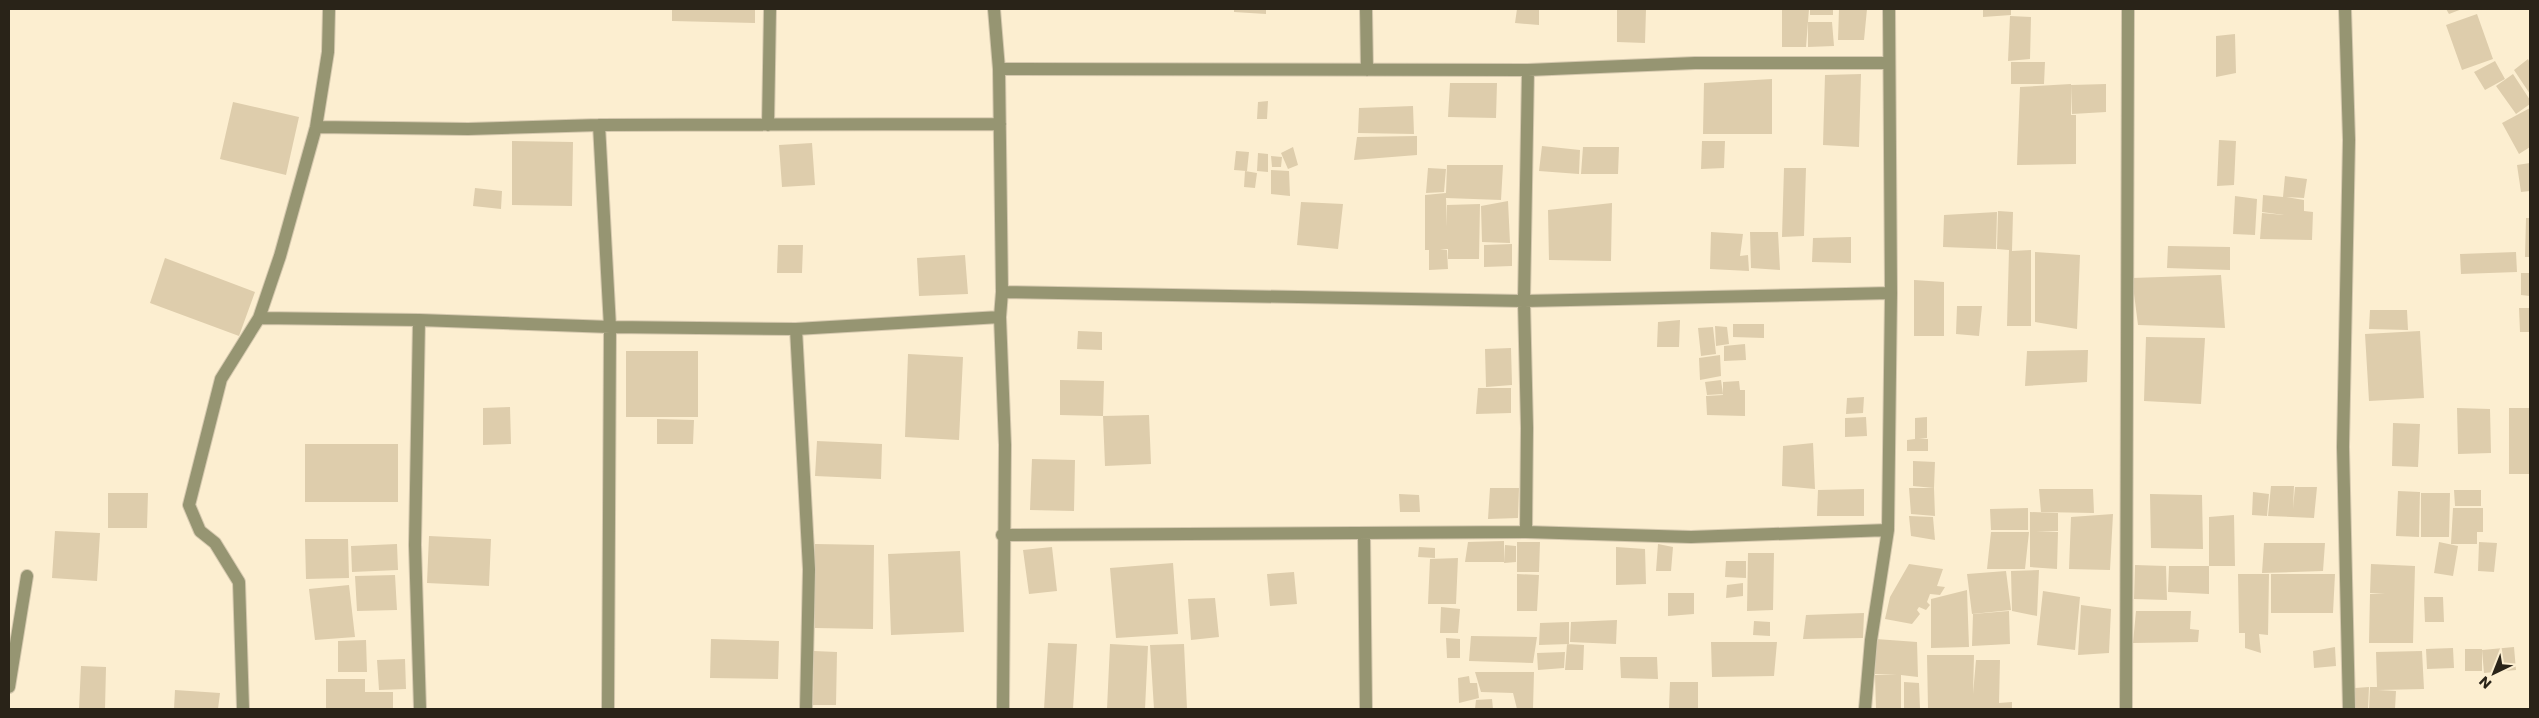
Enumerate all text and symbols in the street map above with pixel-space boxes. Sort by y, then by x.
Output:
north arrow [2469,648,2519,698]
text: N [2474,672,2496,693]

